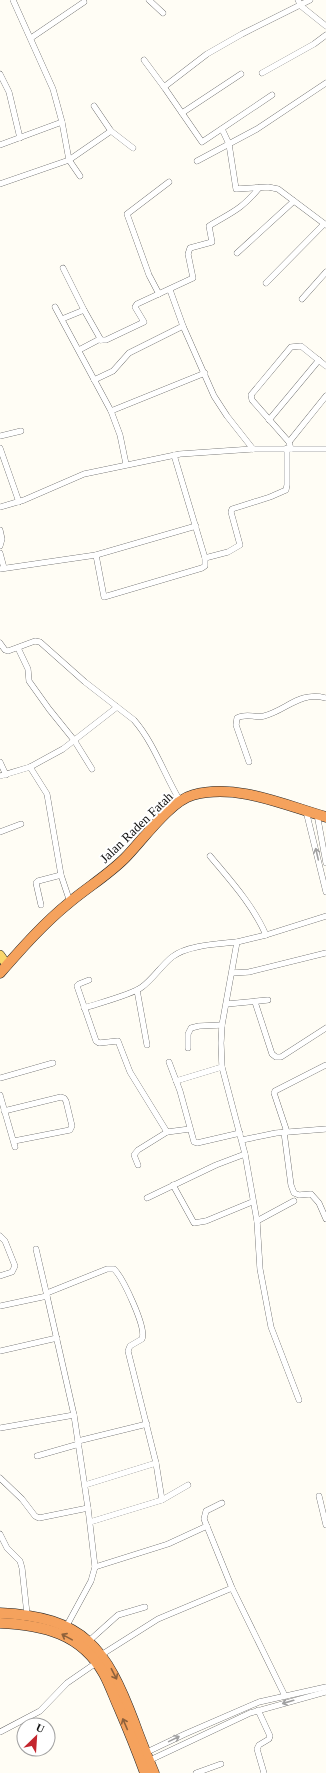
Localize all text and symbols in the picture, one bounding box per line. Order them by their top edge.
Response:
street label: Jalan Raden Fatah [97,789,176,866]
one-way arrow [312,848,320,861]
one-way arrow [61,1633,73,1641]
one-way arrow [110,1668,118,1680]
one-way arrow [282,1699,295,1707]
north arrow [16,1717,56,1757]
one-way arrow [121,1718,129,1730]
text: U [34,1721,46,1735]
one-way arrow [168,1735,180,1742]

